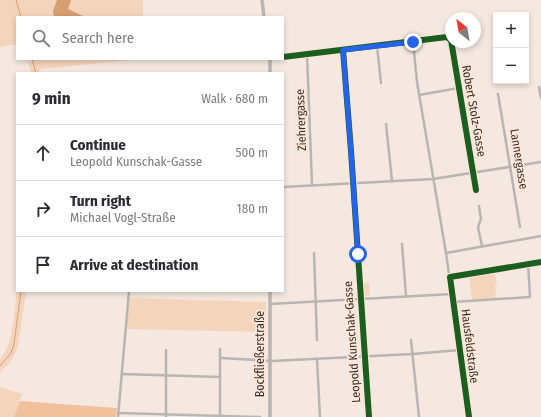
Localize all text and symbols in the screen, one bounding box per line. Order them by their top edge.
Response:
north arrow [445,12,481,48]
map controls [493,12,529,84]
button: + [493,12,529,48]
search box [16,16,284,60]
icon: search [30,27,52,49]
text: Search here [62,29,134,47]
route end [404,33,422,51]
button: − [493,48,529,84]
street label: Robert Stolz-Gasse [459,64,489,158]
text: 9 min [32,88,71,109]
street label: Ziehrergasse [293,89,309,151]
text: Walk · 680 m [201,91,268,106]
street label: Lannergasse [507,128,531,190]
text: Continue [70,136,126,154]
icon: ahead [32,142,54,164]
text: 500 m [235,145,268,160]
text: Leopold Kunschak-Gasse [70,154,202,169]
text: Turn right [70,192,131,210]
icon: right [32,198,54,220]
text: 180 m [237,201,268,216]
text: Michael Vogl-Straße [70,210,176,225]
route start [349,245,367,263]
icon: arrive [32,254,54,276]
text: Arrive at destination [70,256,198,274]
street label: Leopold Kunschak-Gasse [341,281,363,403]
street label: Hausfeldstraße [459,308,482,384]
street label: Bockfließerstraße [253,311,267,397]

